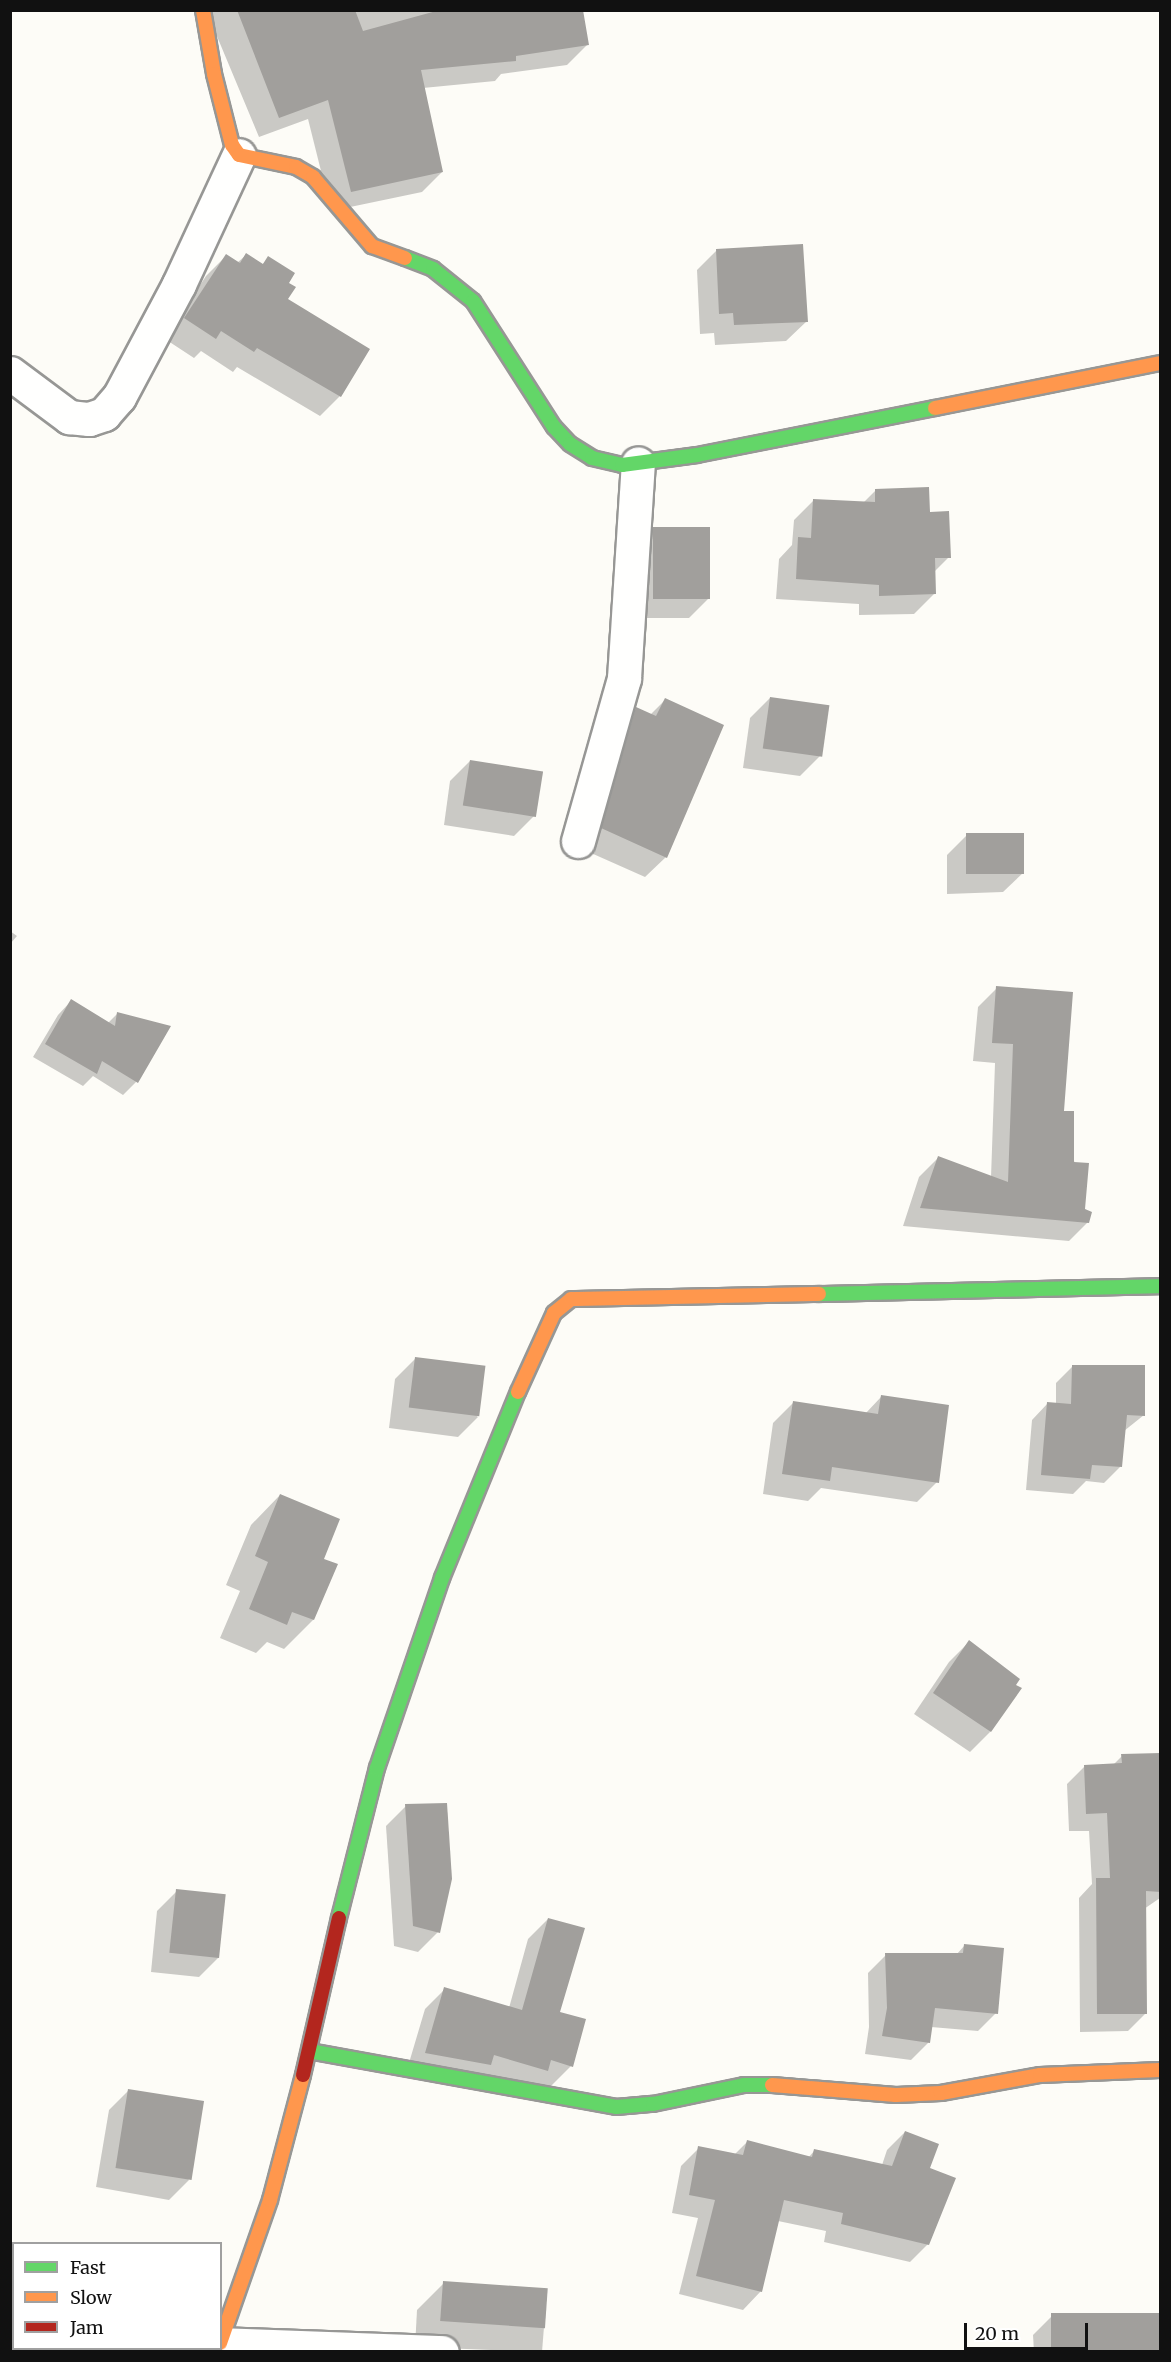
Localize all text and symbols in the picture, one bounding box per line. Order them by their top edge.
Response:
legend [12,2242,222,2350]
text: Fast [70,2256,106,2279]
text: Slow [70,2286,112,2309]
scale bar [967,2311,1092,2349]
text: Jam [70,2316,104,2339]
text: 20 m [975,2322,1019,2345]

